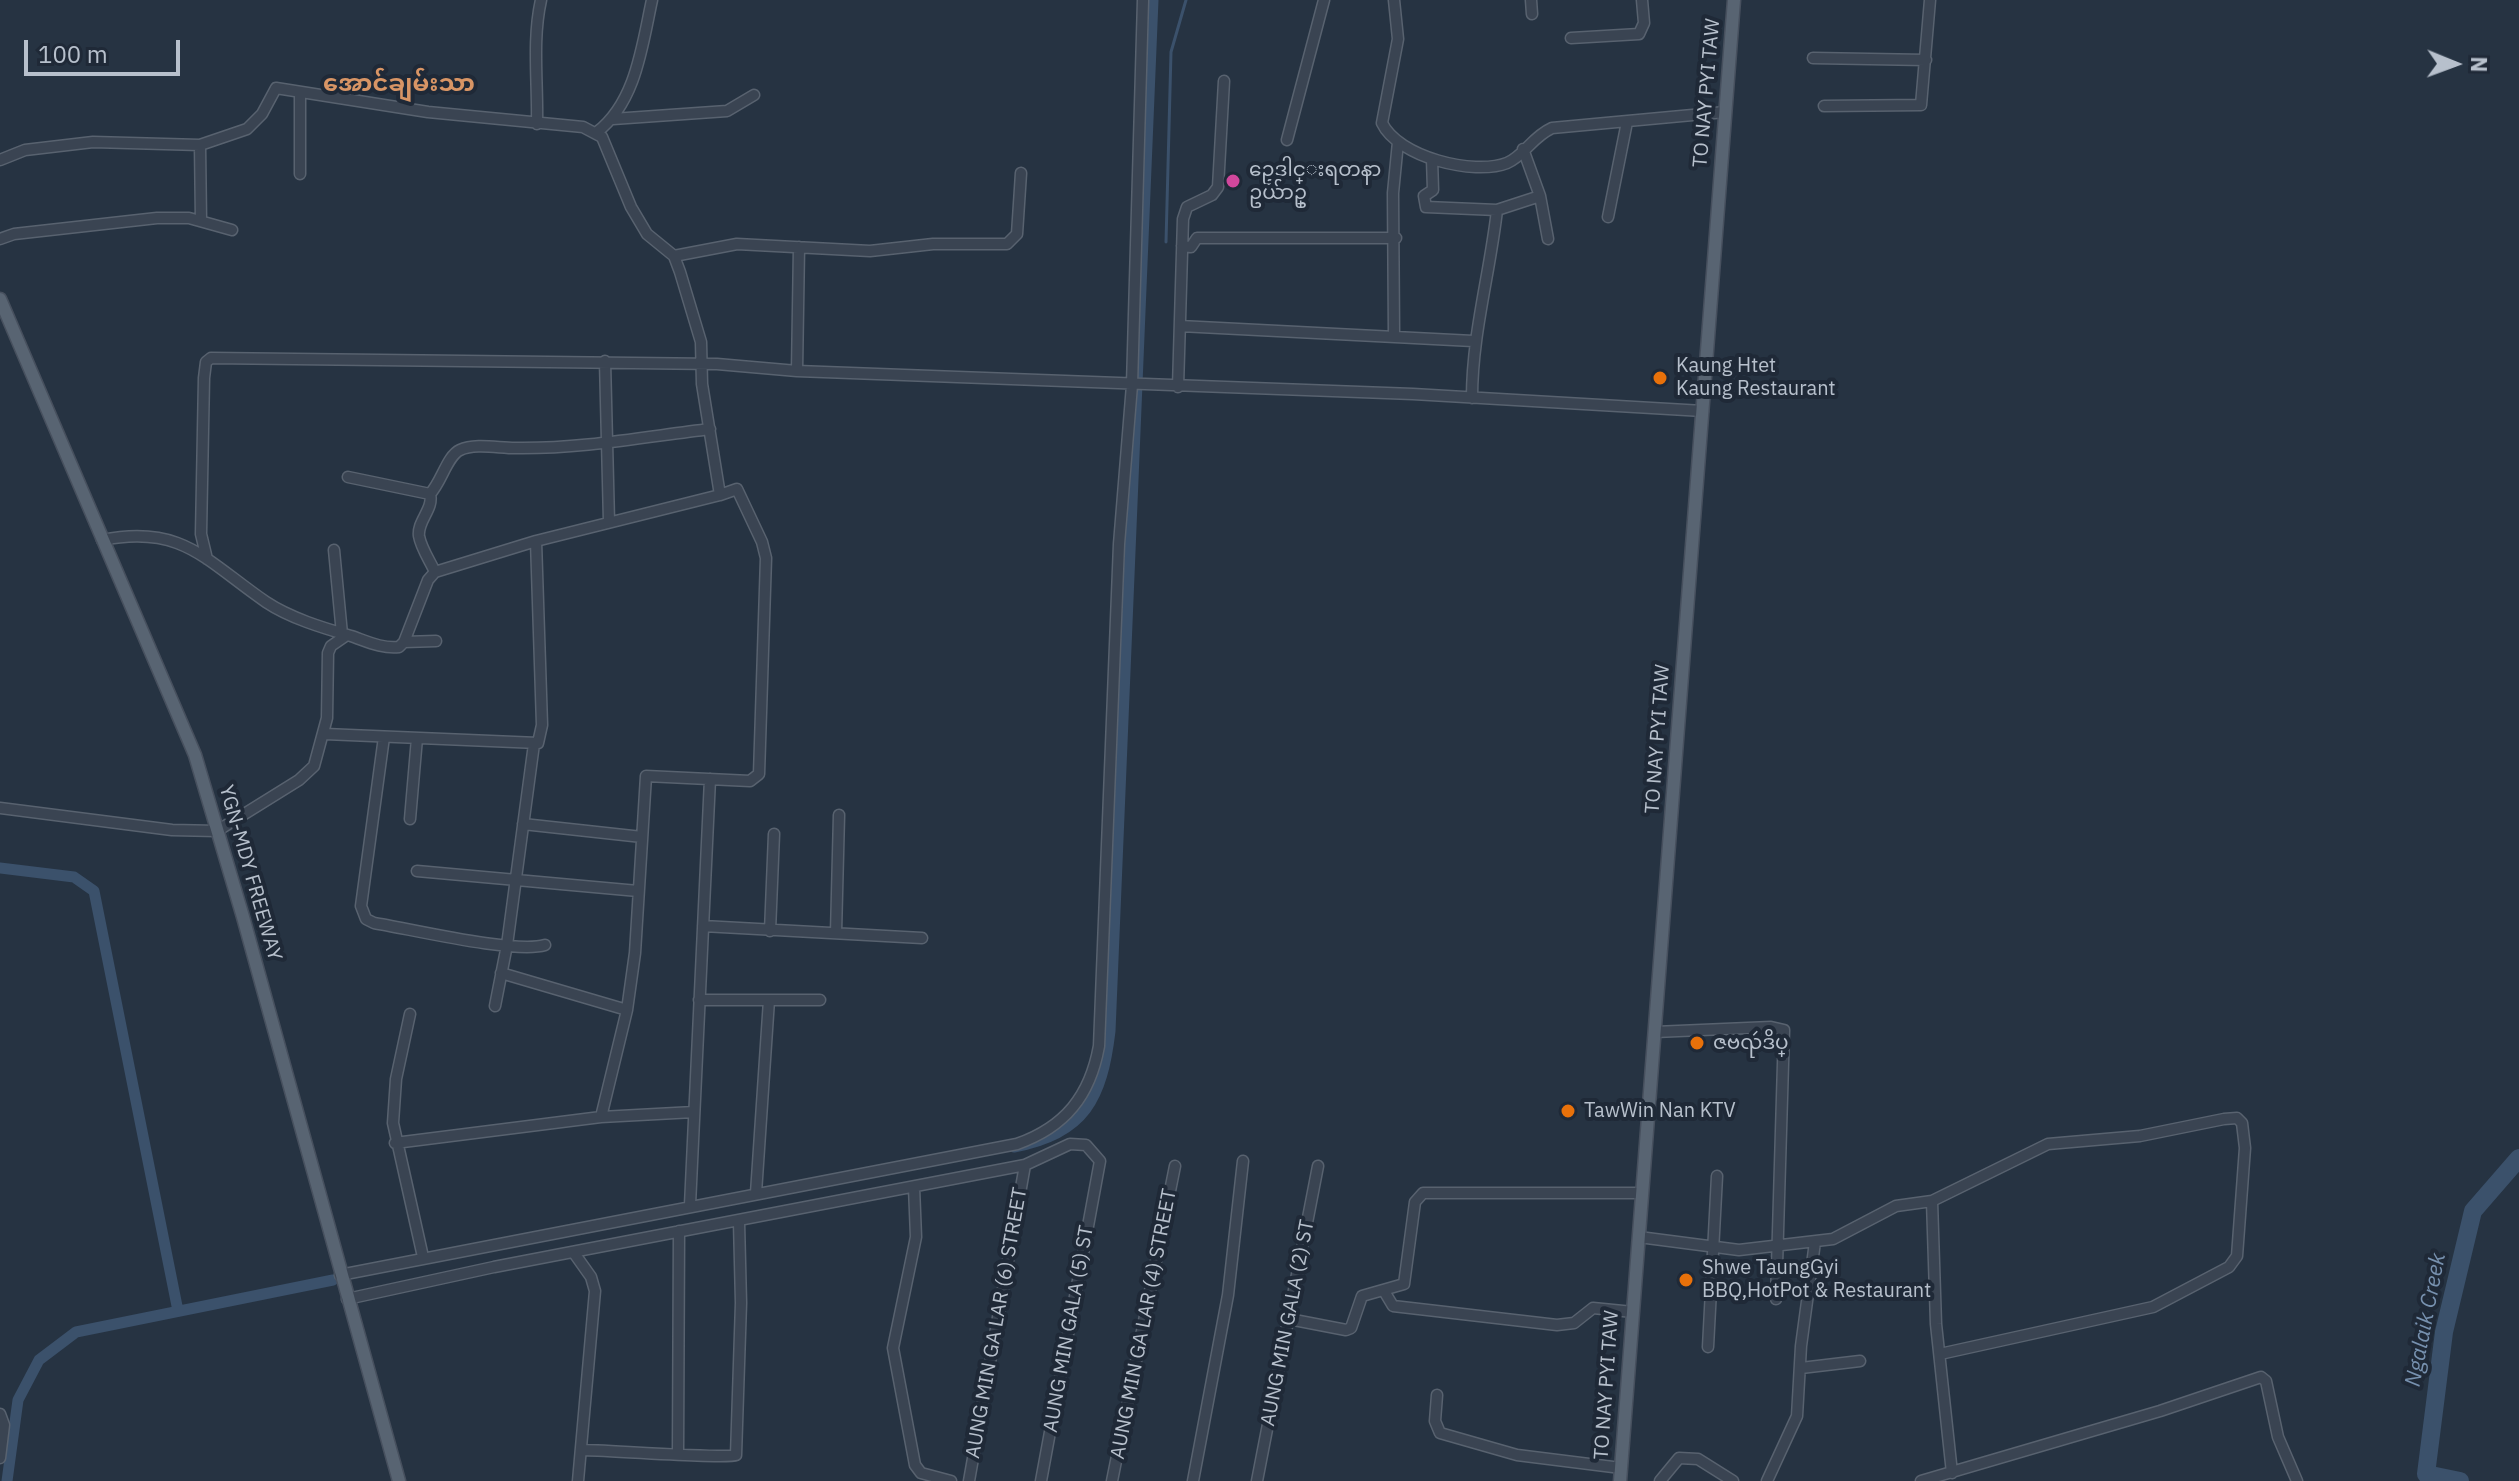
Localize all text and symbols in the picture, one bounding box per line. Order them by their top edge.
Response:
street label: TO NAY PYI TAW [1689,17,1725,169]
scale bar [28,24,184,74]
north arrow [2415,24,2495,104]
text: 100 m [38,38,108,70]
text: N [2465,56,2494,73]
district label: အောင်ချမ်းသာ [323,70,475,98]
place label: ဥေဒါင္းရတနာ ဥယ်ာဥ္ [1249,158,1381,205]
marker: ဥေဒါင္းရတနာ ဥယ်ာဥ္ [1224,172,1242,190]
place label: Kaung Htet Kaung Restaurant [1676,354,1836,401]
marker: Kaung Htet Kaung Restaurant [1651,369,1669,387]
street label: TO NAY PYI TAW [1641,663,1675,815]
street label: YGN-MDY FREEWAY [213,782,287,964]
place label: ဇဗၺဴဒိပ္ [1713,1031,1789,1055]
marker: ဇဗၺဴဒိပ္ [1688,1034,1706,1052]
place label: TawWin Nan KTV [1584,1099,1736,1123]
marker: TawWin Nan KTV [1559,1102,1577,1120]
street label: AUNG MIN GA LAR (6) STREET [961,1186,1033,1460]
street label: AUNG MIN GA LAR (4) STREET [1106,1187,1182,1461]
street label: AUNG MIN GALA (2) ST [1256,1218,1320,1428]
street label: AUNG MIN GALA (5) ST [1039,1224,1099,1434]
water label: Ngalaik Creek [2400,1251,2452,1389]
place label: Shwe TaungGyi BBQ,HotPot & Restaurant [1702,1256,1931,1303]
marker: Shwe TaungGyi BBQ,HotPot & Restaurant [1677,1271,1695,1289]
street label: TO NAY PYI TAW [1590,1309,1624,1461]

